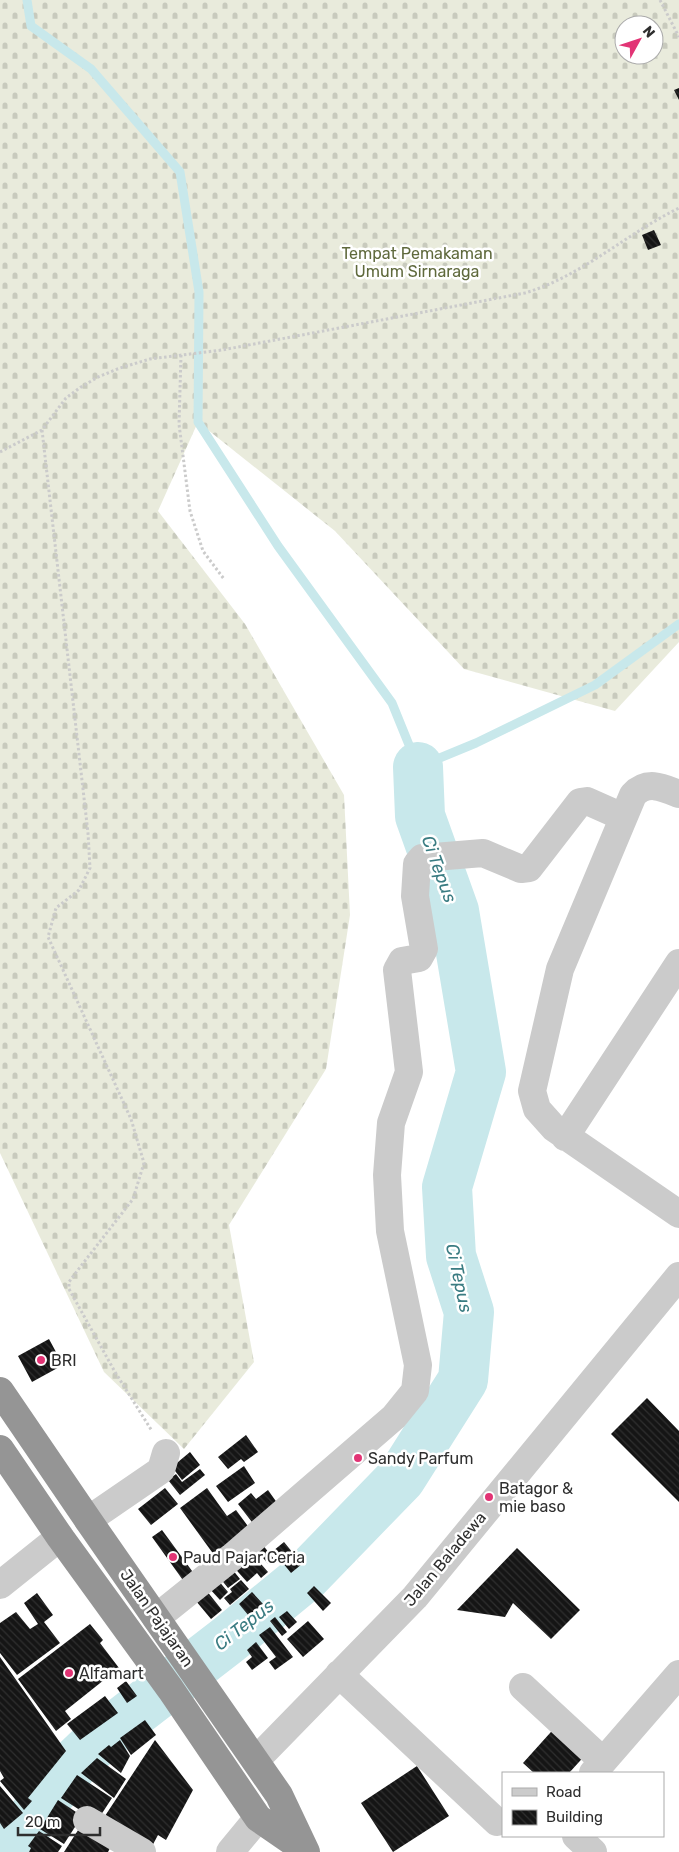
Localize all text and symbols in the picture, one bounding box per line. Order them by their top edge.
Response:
north arrow [614,15,664,65]
text: N [639,23,658,41]
park label: Tempat Pemakaman Umum Sirnaraga [341,244,493,281]
water label: Ci Tepus [417,832,461,906]
water label: Ci Tepus [441,1242,477,1314]
place label: BRI [51,1351,77,1370]
marker: BRI [35,1354,47,1366]
place label: Sandy Parfum [368,1449,473,1468]
marker: Sandy Parfum [352,1452,364,1464]
place label: Batagor & mie baso [499,1479,573,1516]
marker: Batagor & mie baso [483,1491,495,1503]
street label: Jalan Baladewa [400,1508,490,1610]
place label: Paud Pajar Ceria [183,1548,305,1567]
marker: Paud Pajar Ceria [167,1551,179,1563]
street label: Jalan Pajajaran [116,1566,198,1670]
water label: Ci Tepus [210,1595,278,1655]
place label: Alfamart [79,1664,144,1683]
marker: Alfamart [63,1667,75,1679]
legend [502,1772,664,1837]
text: Road [546,1783,582,1801]
scale bar [18,1804,100,1836]
text: Building [546,1808,603,1826]
text: 20 m [25,1813,60,1831]

